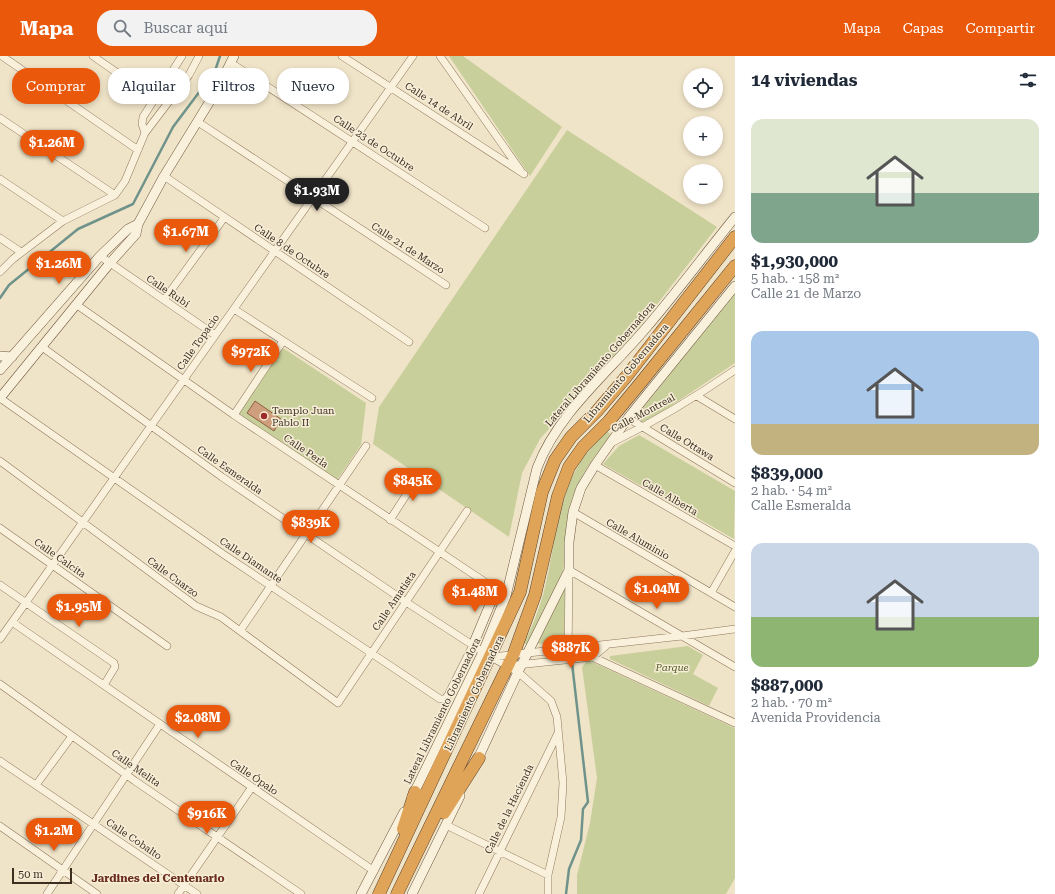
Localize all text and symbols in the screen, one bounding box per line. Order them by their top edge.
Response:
search box [97,10,377,46]
text: Mapa [20,17,73,40]
icon: search [111,17,133,39]
text: Buscar aquí [143,19,228,37]
text: Mapa [843,20,881,36]
text: Capas [903,20,944,36]
text: Compartir [966,20,1035,36]
chip: Comprar [12,68,100,104]
chip: Alquilar [108,68,190,104]
chip: Filtros [198,68,269,104]
chip: Nuevo [277,68,349,104]
map controls [683,68,723,204]
button: locate [683,68,723,108]
icon: filters [1017,69,1039,91]
text: 14 viviendas [751,70,857,90]
street label: Calle 14 de Abril [403,80,475,132]
street label: Calle 23 de Octubre [331,113,417,174]
button: + [683,116,723,156]
pin: $1.26M [19,130,85,164]
text: $1.26M [29,135,75,150]
icon: home [859,145,931,217]
button: − [683,164,723,204]
pin: $1.93M [284,178,350,212]
text: $1.93M [294,183,340,198]
pin: $1.67M [153,219,219,253]
street label: Calle 21 de Marzo [369,220,447,276]
street label: Calle 8 de Octubre [252,222,332,281]
text: $1.67M [163,224,209,239]
pin: $1.26M [26,251,92,285]
text: $1,930,000 [751,251,838,271]
text: $1.26M [36,256,82,271]
text: 5 hab. · 158 m² [751,271,839,286]
street label: Calle Rubí [144,273,192,309]
text: Calle 21 de Marzo [751,286,861,301]
street label: Lateral Libramiento Gobernadora [542,299,658,429]
street label: Calle Topacio [175,312,221,372]
street label: Libramiento Gobernadora [581,321,671,425]
pin: $972K [223,339,279,373]
text: $972K [231,344,271,359]
icon: home [859,357,931,429]
street label: Calle Montreal [609,392,677,434]
place label: Templo Juan Pablo II [272,405,335,428]
marker: Templo Juan Pablo II [259,411,269,421]
street label: Calle Ottawa [658,422,716,463]
street label: Calle Perla [282,432,331,470]
street label: Calle Esmeralda [195,443,265,497]
text: $839,000 [751,463,823,483]
pin: $845K [385,468,441,502]
text: $845K [393,473,433,488]
street label: Calle Alberta [640,477,700,518]
text: 2 hab. · 54 m² [751,483,832,498]
text: Calle Esmeralda [751,498,851,513]
pin: $839K [283,510,339,544]
text: $839K [291,515,331,530]
street label: Calle Aluminio [604,516,672,562]
street label: Calle Diamante [218,535,285,585]
street label: Calle Calcita [32,536,88,580]
street label: Calle Cuarzo [145,555,201,599]
street label: Calle Amatista [370,569,418,633]
icon: home [859,569,931,641]
pin: $1.04M [624,576,690,610]
pin: $1.48M [442,579,508,613]
text: $1.04M [634,581,680,596]
text: $1.48M [452,584,498,599]
pin: $1.95M [46,594,112,628]
text: $1.95M [56,599,102,614]
street label: Libramiento Gobernadora [442,633,506,752]
street label: Lateral Libramiento Gobernadora [402,635,483,786]
pin: $887K [543,635,599,669]
text: $887K [551,640,591,655]
park label: Parque [654,662,689,673]
text: $887,000 [751,675,823,695]
text: 2 hab. · 70 m² [751,695,832,710]
pin: $2.08M [165,705,231,739]
text: $2.08M [175,710,221,725]
text: Avenida Providencia [751,710,881,725]
street label: Calle Melita [109,747,163,789]
street label: Calle Ópalo [228,757,280,797]
street label: Calle de la Hacienda [482,762,536,856]
pin: $916K [179,801,235,835]
text: $916K [187,806,227,821]
street label: Calle Cobalto [104,816,164,862]
pin: $1.2M [26,818,82,852]
text: $1.2M [35,823,73,838]
scale bar [12,866,72,885]
text: 50 m [18,868,43,881]
district label: Jardines del Centenario [91,872,225,885]

